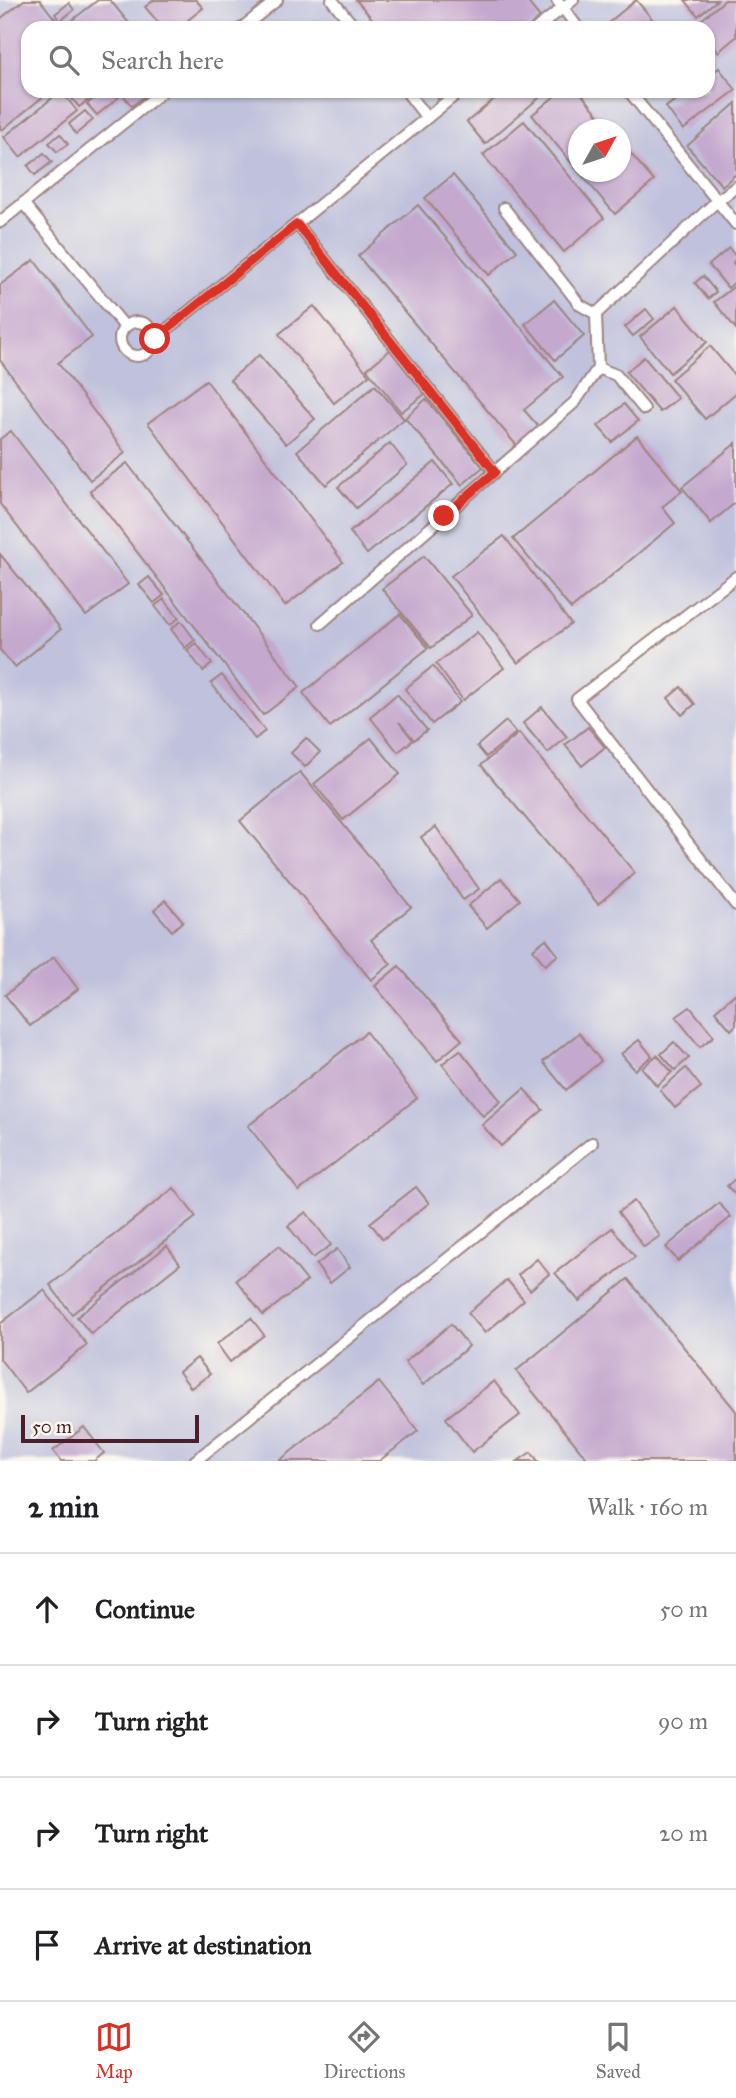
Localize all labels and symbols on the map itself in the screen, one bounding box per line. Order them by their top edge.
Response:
north arrow [568,119,631,182]
route start [139,323,170,354]
route end [428,500,459,531]
scale bar [21,1412,200,1444]

